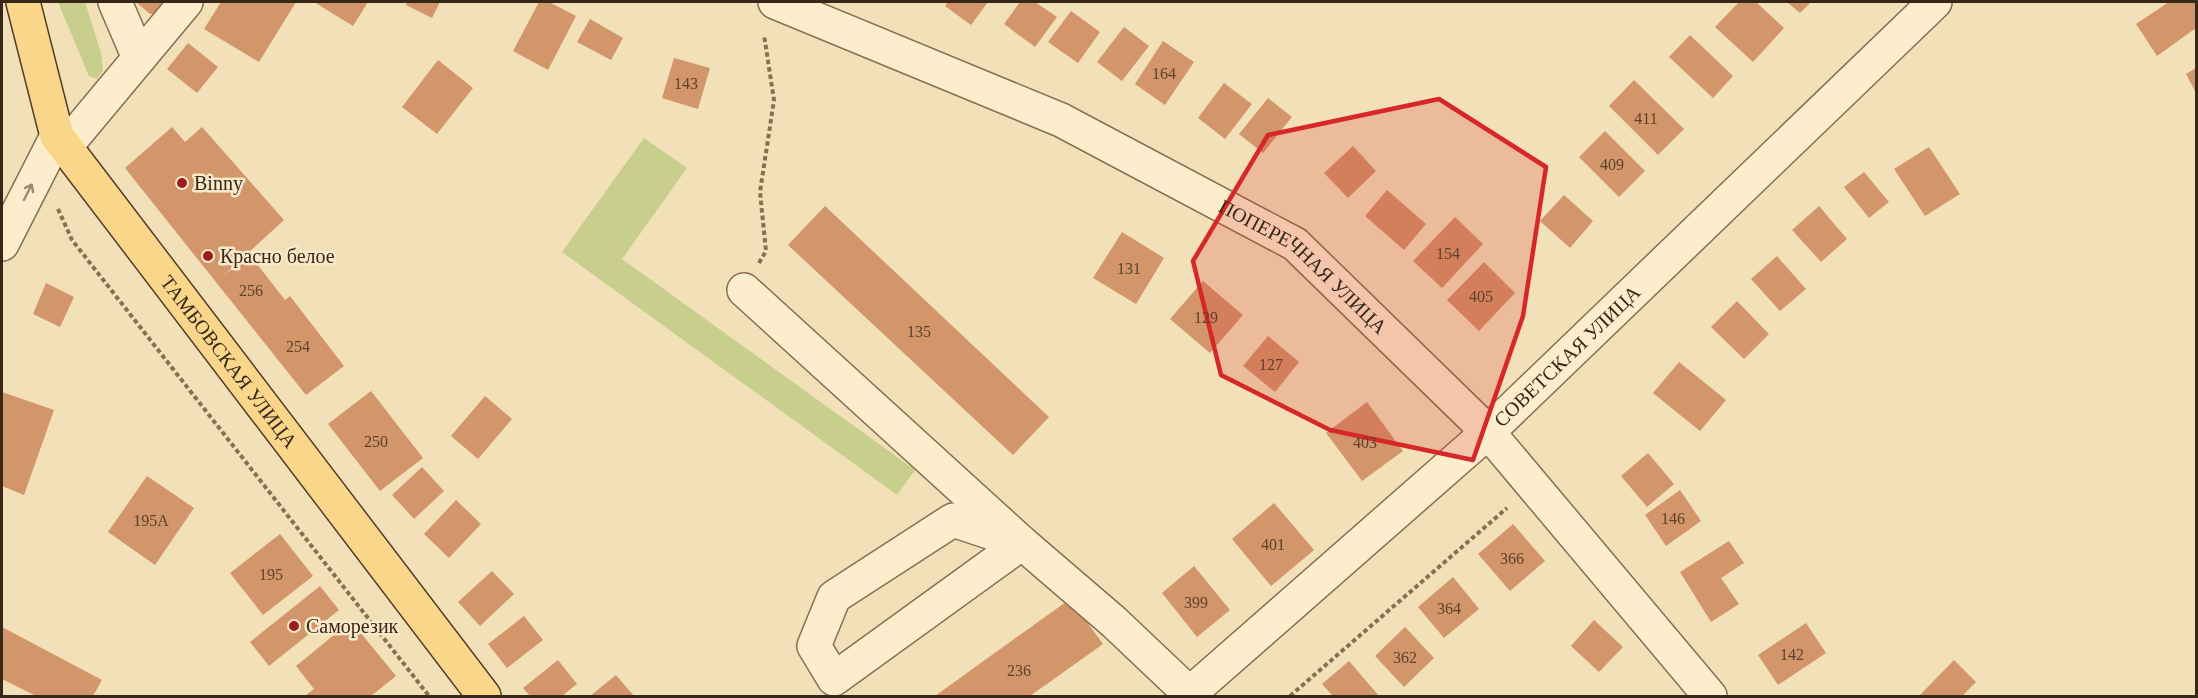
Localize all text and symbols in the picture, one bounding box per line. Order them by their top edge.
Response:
house number: 164 [1152,65,1176,82]
house number: 143 [674,75,698,92]
house number: 411 [1634,110,1658,127]
house number: 409 [1600,156,1624,173]
place label: Binny [194,172,243,195]
marker: Binny [175,176,189,190]
one-way arrow [23,183,35,201]
street label: ПОПЕРЕЧНАЯ УЛИЦА [1215,195,1392,339]
place label: Красно белое [220,245,335,268]
house number: 154 [1436,245,1460,262]
marker: Красно белое [201,249,215,263]
house number: 131 [1117,260,1141,277]
street label: ТАМБОВСКАЯ УЛИЦА [156,271,302,453]
street label: СОВЕТСКАЯ УЛИЦА [1490,280,1645,431]
house number: 256 [239,282,263,299]
house number: 405 [1469,288,1493,305]
house number: 129 [1194,309,1218,326]
house number: 135 [907,323,931,340]
house number: 254 [286,338,310,355]
house number: 127 [1259,356,1283,373]
house number: 250 [364,433,388,450]
house number: 403 [1353,434,1377,451]
house number: 146 [1661,510,1685,527]
house number: 195А [133,512,169,529]
house number: 401 [1261,536,1285,553]
house number: 366 [1500,550,1524,567]
house number: 195 [259,566,283,583]
house number: 399 [1184,594,1208,611]
house number: 364 [1437,600,1461,617]
place label: Саморезик [306,615,399,638]
marker: Саморезик [287,619,301,633]
house number: 142 [1780,646,1804,663]
house number: 362 [1393,649,1417,666]
house number: 236 [1007,662,1031,679]

